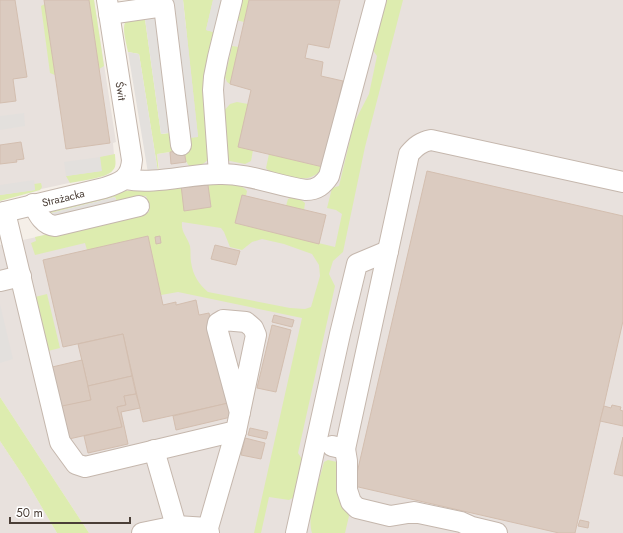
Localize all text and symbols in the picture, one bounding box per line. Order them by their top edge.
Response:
street label: Świt [112,80,130,102]
street label: Strażacka [40,185,86,211]
scale bar [10,499,130,525]
text: 50 m [16,504,43,522]

